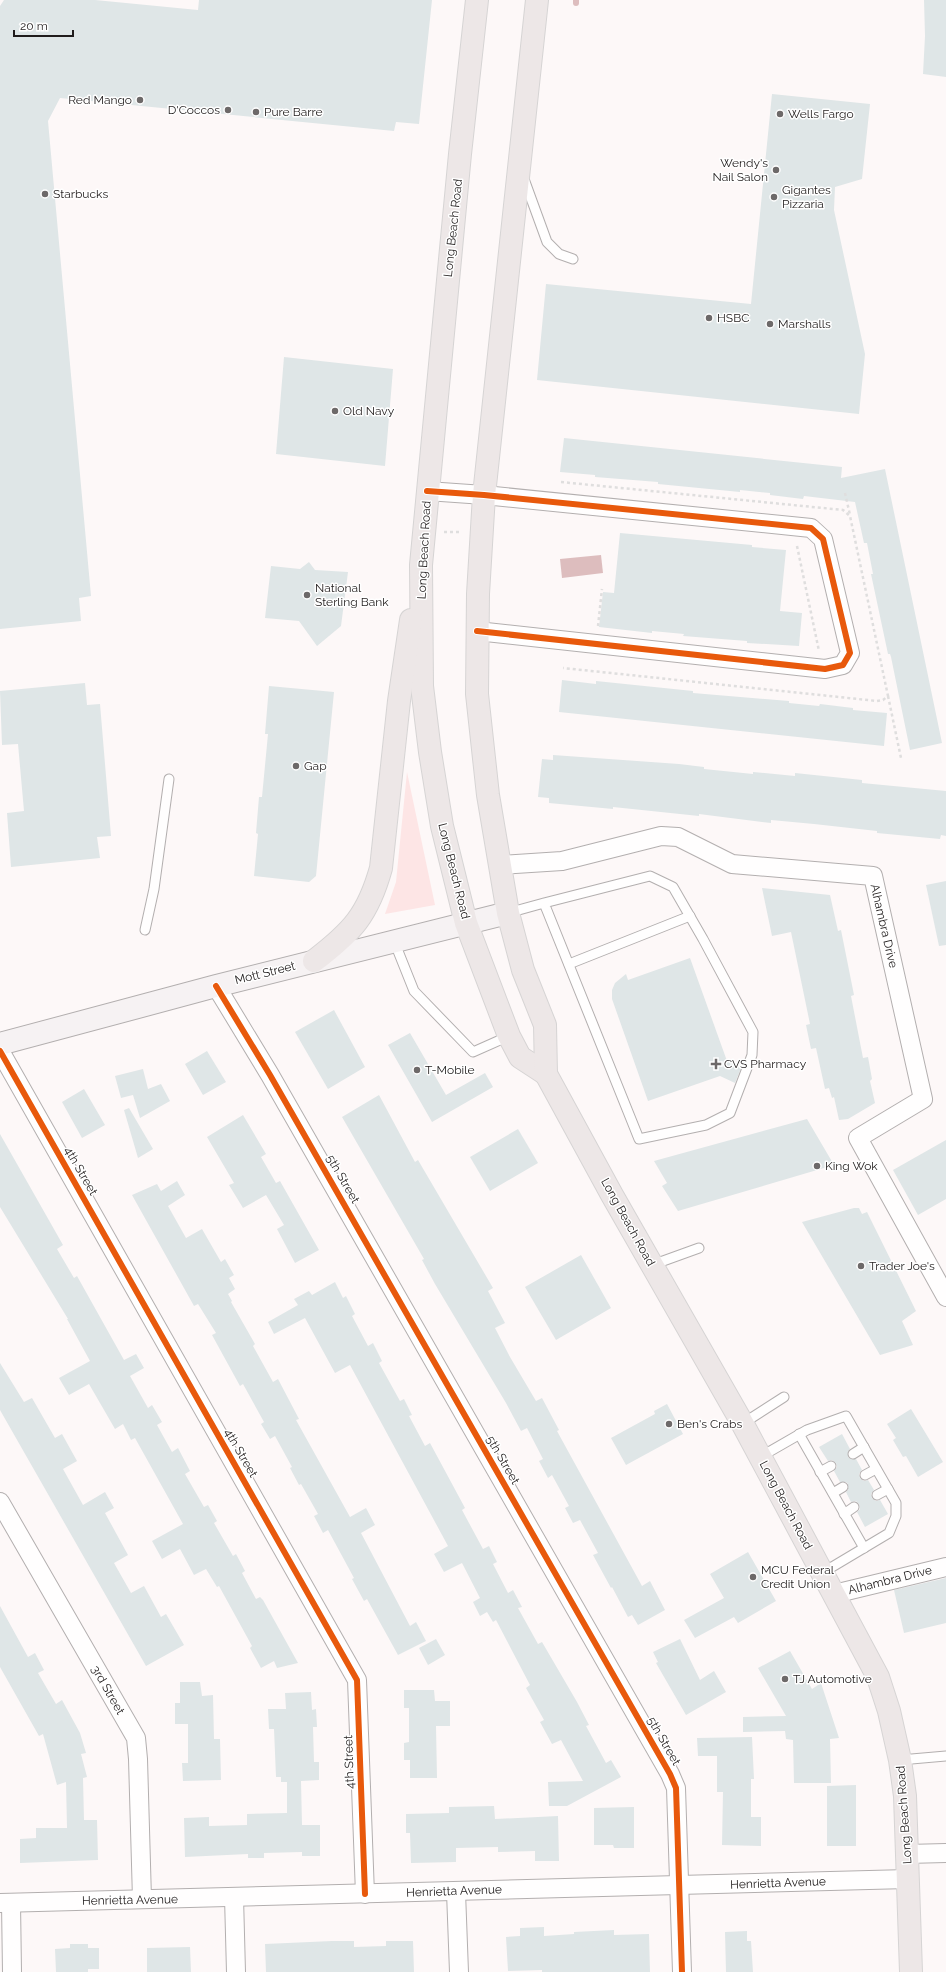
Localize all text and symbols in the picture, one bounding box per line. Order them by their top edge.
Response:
scale bar [14,12,73,38]
text: 20 m [20,19,48,33]
place label: Red Mango [68,93,132,107]
marker: Red Mango [135,95,145,105]
place label: D'Coccos [168,103,220,117]
marker: D'Coccos [223,105,233,115]
place label: Pure Barre [264,105,323,119]
marker: Pure Barre [251,107,261,117]
place label: Wells Fargo [788,107,854,121]
marker: Wells Fargo [775,109,785,119]
place label: Wendy's Nail Salon [712,156,768,184]
marker: Wendy's Nail Salon [771,165,781,175]
street label: Long Beach Road [441,178,465,278]
place label: Gigantes Pizzaria [782,183,831,211]
place label: Starbucks [53,187,108,201]
marker: Starbucks [40,189,50,199]
marker: Gigantes Pizzaria [769,192,779,202]
place label: HSBC [717,311,749,325]
marker: HSBC [704,313,714,323]
place label: Marshalls [778,317,831,331]
marker: Marshalls [765,319,775,329]
place label: Old Navy [343,404,395,418]
marker: Old Navy [330,406,340,416]
street label: Long Beach Road [414,500,434,600]
place label: National Sterling Bank [315,581,389,609]
marker: National Sterling Bank [302,590,312,600]
place label: Gap [304,759,327,773]
marker: Gap [291,761,301,771]
street label: Long Beach Road [435,822,473,920]
street label: Alhambra Drive [868,883,900,969]
street label: Mott Street [233,959,297,987]
place label: CVS Pharmacy [724,1057,807,1071]
marker: CVS Pharmacy [711,1059,721,1069]
place label: T-Mobile [425,1063,475,1077]
marker: T-Mobile [412,1065,422,1075]
street label: 4th Street [61,1144,101,1198]
street label: 5th Street [323,1152,363,1206]
place label: King Wok [825,1159,878,1173]
marker: King Wok [812,1161,822,1171]
street label: Long Beach Road [598,1176,658,1268]
place label: Trader Joe's [869,1259,935,1273]
marker: Trader Joe's [856,1261,866,1271]
place label: Ben's Crabs [677,1417,742,1431]
marker: Ben's Crabs [664,1419,674,1429]
street label: 4th Street [221,1426,261,1480]
street label: 5th Street [483,1433,523,1487]
street label: Long Beach Road [757,1458,815,1552]
place label: MCU Federal Credit Union [761,1563,835,1591]
street label: Alhambra Drive [847,1563,933,1597]
marker: MCU Federal Credit Union [748,1572,758,1582]
street label: 3rd Street [88,1663,128,1717]
place label: TJ Automotive [793,1672,872,1686]
marker: TJ Automotive [780,1674,790,1684]
street label: 5th Street [644,1714,684,1768]
street label: 4th Street [341,1735,357,1789]
street label: Long Beach Road [894,1765,914,1865]
street label: Henrietta Avenue [730,1874,826,1892]
street label: Henrietta Avenue [406,1882,502,1900]
street label: Henrietta Avenue [82,1892,178,1908]

